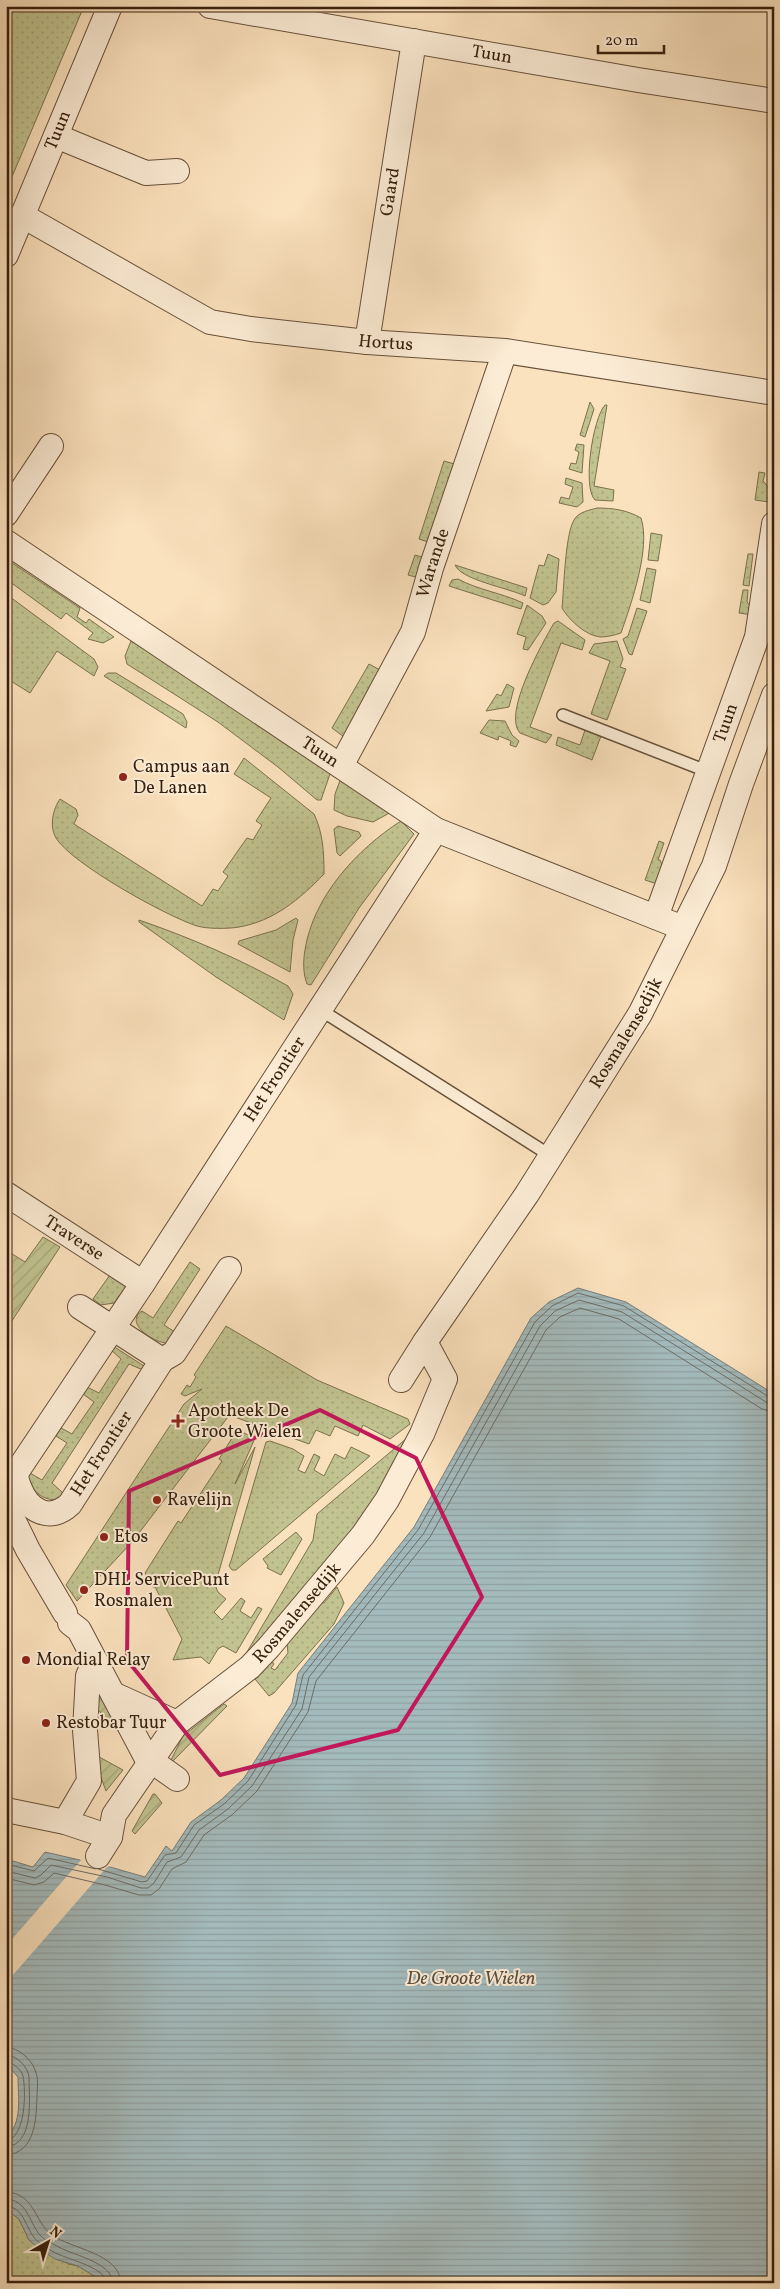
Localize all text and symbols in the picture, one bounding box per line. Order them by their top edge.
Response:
scale bar [598,22,664,54]
text: 20 m [605,31,638,52]
street label: Tuun [470,39,514,71]
street label: Tuun [39,107,78,154]
street label: Gaard [374,166,407,218]
street label: Hortus [357,329,414,357]
street label: Warande [411,525,456,601]
street label: Tuun [707,700,745,747]
street label: Tuun [296,731,344,774]
place label: Campus aan De Lanen [133,755,230,801]
marker: Campus aan De Lanen [117,771,129,783]
street label: Rosmalensedijk [584,973,669,1093]
street label: Het Frontier [238,1031,312,1127]
street label: Traverse [39,1209,109,1267]
place label: Apotheek De Groote Wielen [188,1399,302,1445]
street label: Het Frontier [65,1406,139,1502]
marker: Apotheek De Groote Wielen [172,1415,184,1427]
place label: Ravelijn [167,1488,232,1513]
marker: Ravelijn [151,1494,163,1506]
place label: Etos [114,1525,148,1550]
marker: Etos [98,1531,110,1543]
street label: Rosmalensedijk [247,1557,347,1669]
place label: DHL ServicePunt Rosmalen [94,1568,230,1614]
marker: DHL ServicePunt Rosmalen [78,1584,90,1596]
place label: Mondial Relay [36,1648,151,1673]
marker: Mondial Relay [20,1654,32,1666]
place label: Restobar Tuur [56,1711,167,1736]
marker: Restobar Tuur [40,1717,52,1729]
water label: De Groote Wielen [407,1966,536,1992]
north arrow [22,2216,72,2266]
text: N [45,2222,65,2244]

